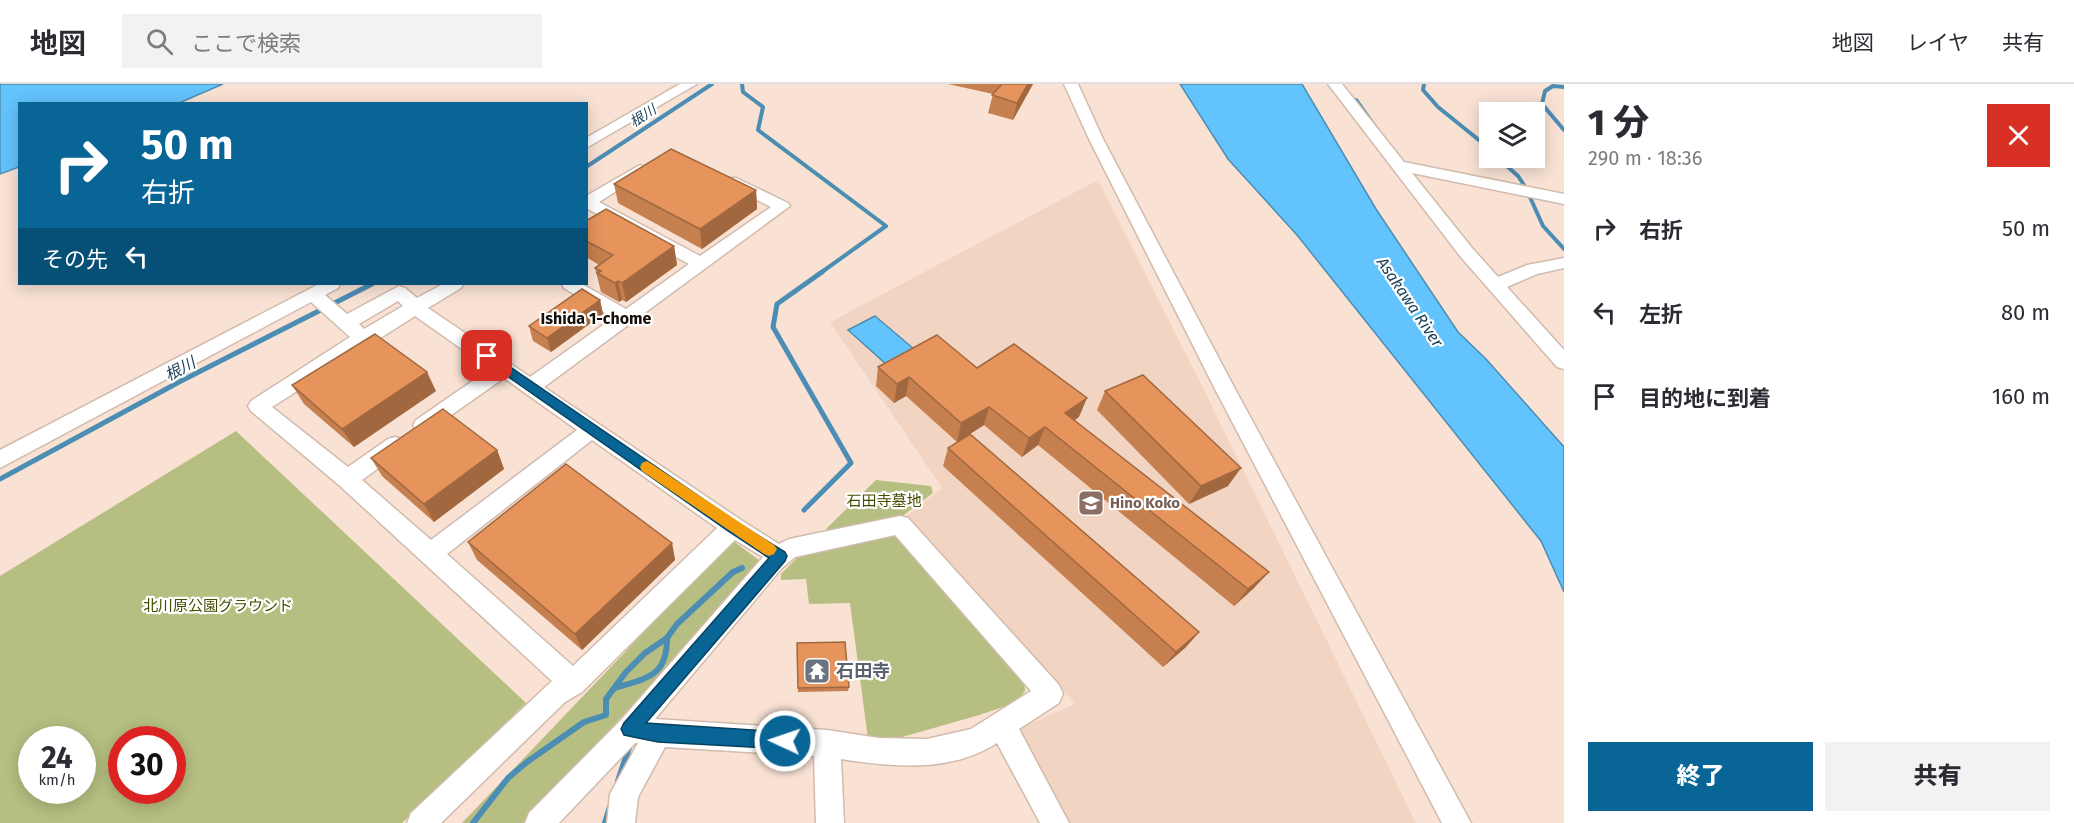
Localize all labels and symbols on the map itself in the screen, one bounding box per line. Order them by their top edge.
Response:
water label: 根川 [627,100,661,131]
water label: Asakawa River [1372,253,1447,351]
district label: Ishida 1-chome [541,309,652,328]
pin [461,330,512,381]
water label: 根川 [161,352,200,385]
school or university icon: Hino Koko [1076,488,1106,518]
park label: 石田寺墓地 [846,492,922,510]
place label: Hino Koko [1110,494,1180,512]
park label: 北川原公園グラウンド [143,597,293,615]
temple icon: 石田寺 [802,656,832,686]
place label: 石田寺 [836,660,890,682]
position arrow [753,709,817,773]
speed limit sign: 30 [108,726,186,804]

